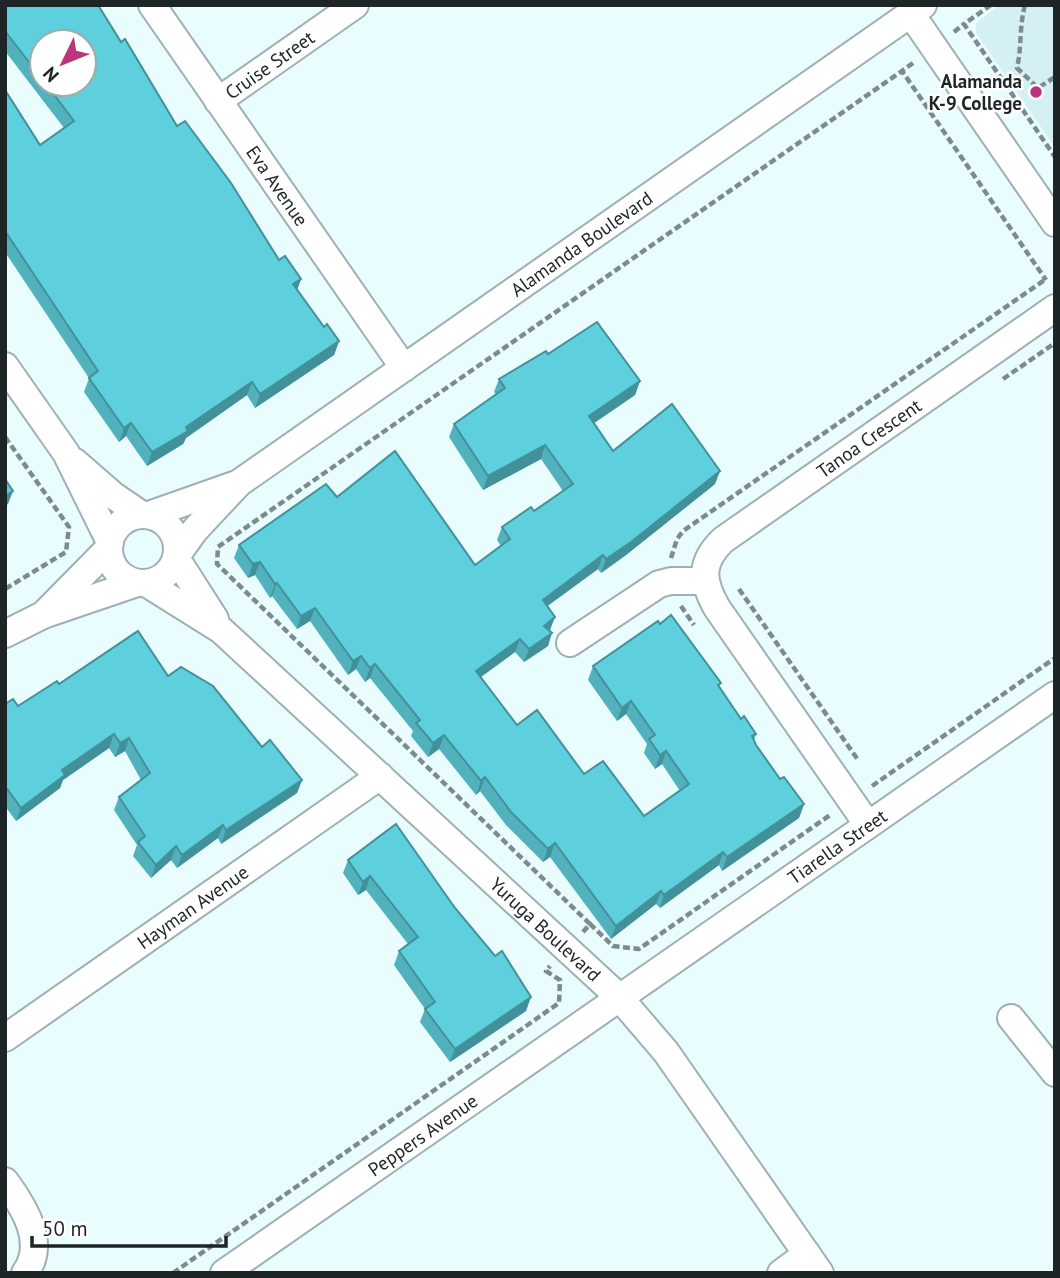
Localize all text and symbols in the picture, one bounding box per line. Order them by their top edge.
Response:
street label: Cruise Street [220,25,319,104]
north arrow [28,28,98,98]
text: N [38,62,64,87]
place label: Alamanda K-9 College [929,69,1022,115]
marker: Alamanda K-9 College [1028,84,1044,100]
street label: Eva Avenue [241,141,314,231]
street label: Alamanda Boulevard [506,186,657,302]
street label: Tanoa Crescent [812,393,926,483]
street label: Tiarella Street [783,803,892,889]
street label: Hayman Avenue [132,860,253,954]
street label: Yuruga Boulevard [485,872,606,986]
street label: Peppers Avenue [363,1088,482,1181]
scale bar [32,1204,226,1248]
text: 50 m [42,1215,88,1242]

